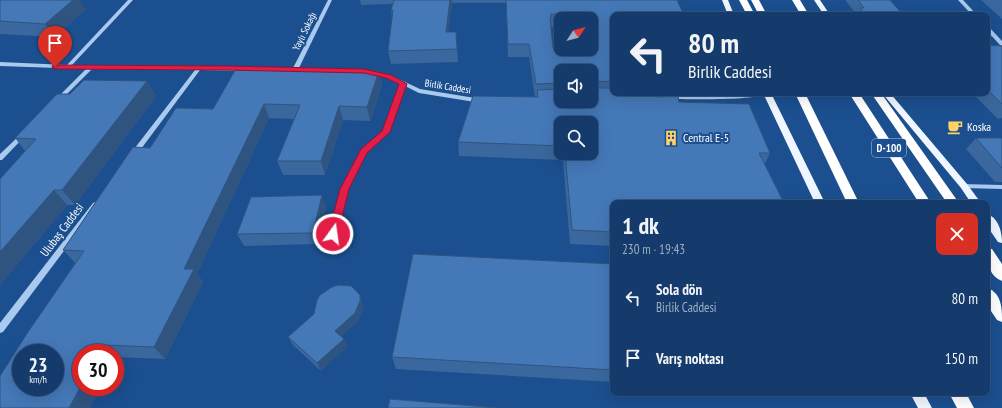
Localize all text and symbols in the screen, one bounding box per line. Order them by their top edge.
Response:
street label: Yaylı Sokağı [290,10,319,53]
north arrow [554,12,598,56]
map controls [554,12,598,160]
text: 80 m [688,24,739,61]
pin [38,26,72,67]
icon: left [622,28,674,80]
icon: arrive [44,32,66,54]
text: Birlik Caddesi [688,60,772,83]
button: sound [554,64,598,108]
street label: Birlik Caddesi [424,76,472,97]
button: search [554,116,598,160]
cafe icon: Koska [946,118,964,136]
place label: Koska [967,119,991,134]
building icon: Central E-5 [662,129,680,147]
place label: Central E-5 [683,130,729,145]
road number: D-100 [872,139,906,157]
street label: Ulubaş Caddesi [37,200,87,259]
text: 1 dk [622,210,659,241]
position arrow [312,213,354,255]
button: close [936,213,978,255]
text: 230 m · 19:43 [622,241,685,258]
text: Sola dön [656,280,702,299]
icon: left [622,287,644,309]
text: 80 m [952,289,978,308]
text: Birlik Caddesi [656,299,717,316]
speed limit sign: 30 [72,344,124,396]
icon: arrive [622,347,644,369]
text: Varış noktası [656,349,724,368]
text: 150 m [945,349,978,368]
text: 23 [28,352,48,378]
text: km/h [29,373,47,386]

